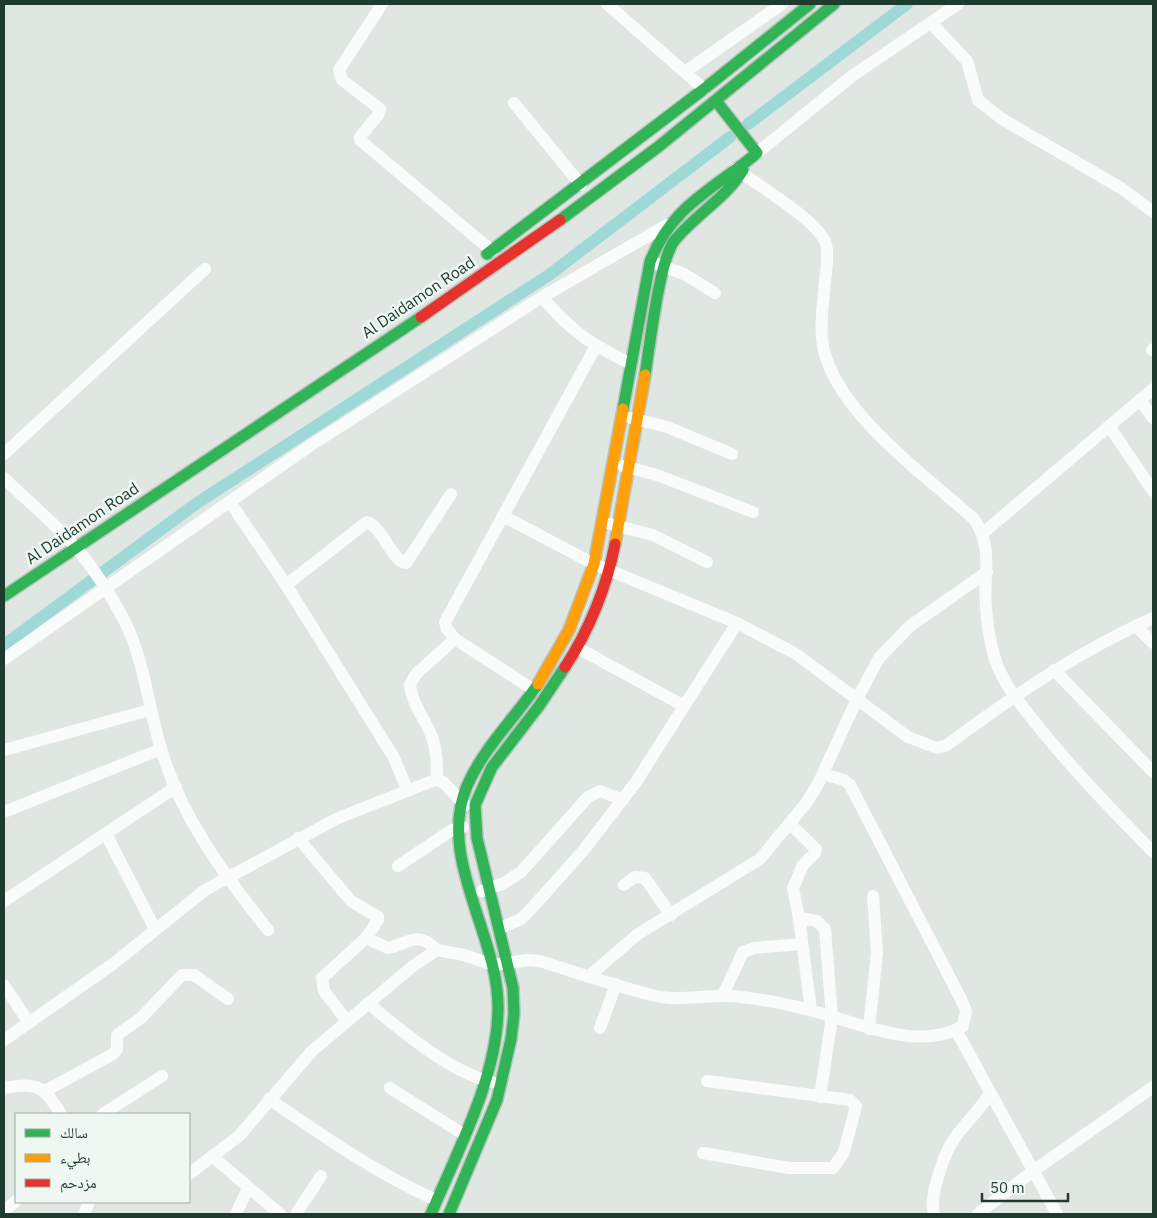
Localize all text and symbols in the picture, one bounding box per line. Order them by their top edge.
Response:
street label: Al Daidamon Road [358,252,478,342]
street label: Al Daidamon Road [22,478,142,568]
legend [15,1113,190,1203]
text: سالك [60,1123,88,1142]
text: بطيء [60,1148,90,1170]
scale bar [982,1170,1068,1202]
text: مزدحم [60,1173,97,1193]
text: 50 m [990,1178,1025,1197]

